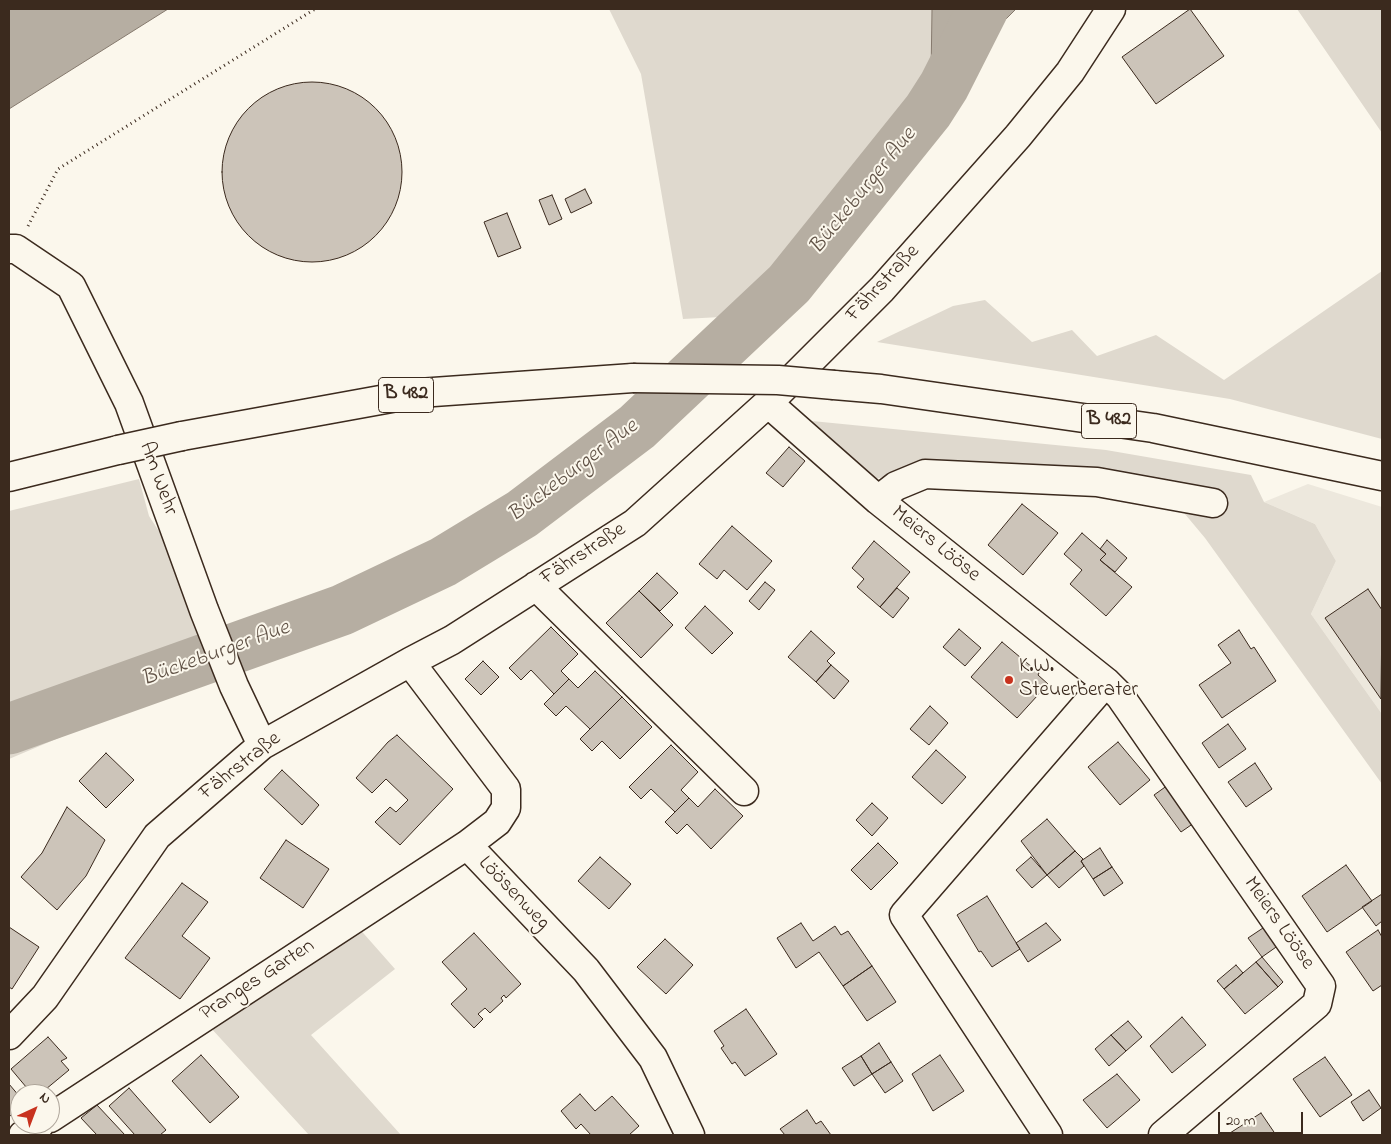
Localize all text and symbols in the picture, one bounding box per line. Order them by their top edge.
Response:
water label: Bückeburger Aue [805,123,923,261]
street label: Fährstraße [842,240,926,328]
road number: B 482 [378,378,434,412]
road number: B 482 [1082,404,1136,438]
water label: Bückeburger Aue [504,415,644,529]
street label: Am Wehr [132,439,182,519]
street label: Meiers Lööse [885,501,985,589]
street label: Fährstraße [537,518,631,592]
water label: Bückeburger Aue [138,616,294,694]
place label: K.W. Steuerberater [1019,655,1138,705]
marker: K.W. Steuerberater [1003,674,1015,686]
street label: Fährstraße [195,727,287,807]
street label: Löösenweg [472,852,554,936]
street label: Meiers Lööse [1237,873,1319,975]
street label: Pranges Garten [196,935,320,1027]
north arrow [10,1084,60,1134]
text: N [34,1087,56,1109]
scale bar [1221,1102,1306,1134]
text: 20 m [1226,1110,1255,1132]

